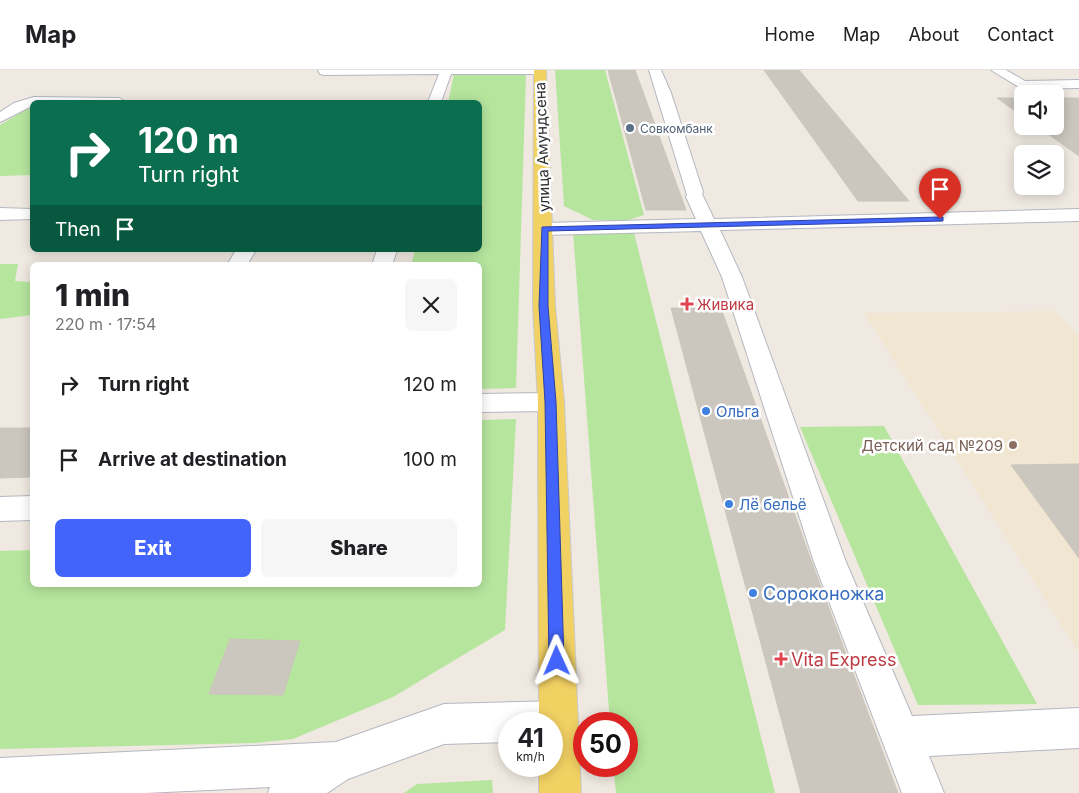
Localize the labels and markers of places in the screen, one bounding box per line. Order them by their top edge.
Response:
place label: Совкомбанк [640,121,713,136]
marker: Совкомбанк [624,122,636,134]
pin [919,168,961,219]
place label: Живика [697,295,754,314]
marker: Живика [681,298,693,310]
place label: Ольга [716,402,759,421]
marker: Ольга [700,405,712,417]
place label: Детский сад №209 [861,436,1003,455]
marker: Детский сад №209 [1007,439,1019,451]
place label: Лё бельё [739,495,807,514]
marker: Лё бельё [723,498,735,510]
place label: Сороконожка [763,583,884,604]
marker: Сороконожка [747,587,759,599]
place label: Vita Express [791,649,897,670]
marker: Vita Express [775,653,787,665]

